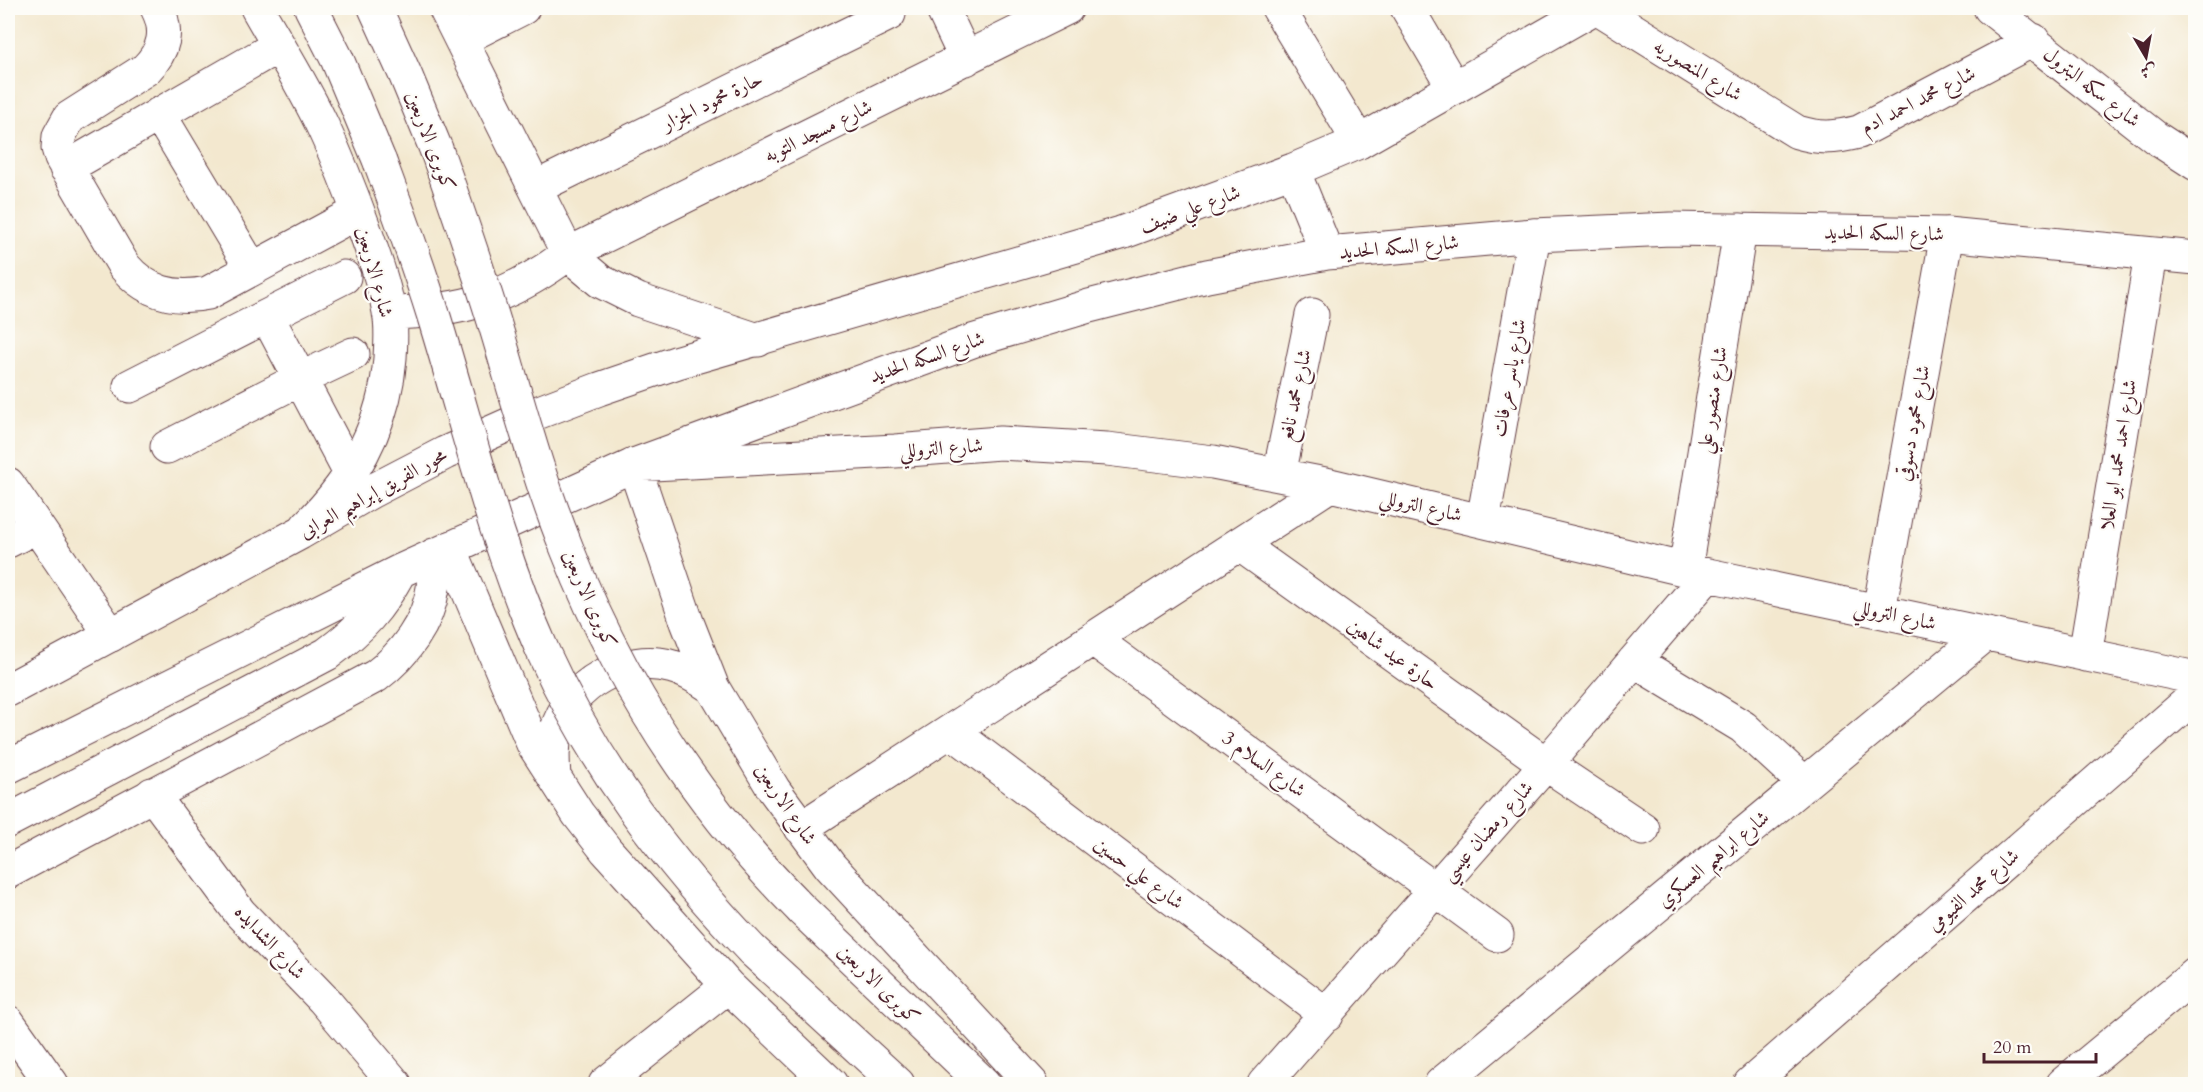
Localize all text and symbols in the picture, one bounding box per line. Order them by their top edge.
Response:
north arrow [2116,27,2176,87]
street label: شارع المنصوريه [1647,32,1747,111]
street label: شارع سكه البترول [2035,40,2146,137]
street label: شارع محمد احمد ادم [1856,59,1982,144]
text: ش [2139,59,2158,83]
street label: حارة محمود الجزار [655,65,767,138]
street label: كوبرى الاربعين [400,87,462,195]
street label: شارع مسجد التوبه [759,93,878,172]
street label: شارع علي ضيف [1136,178,1246,245]
street label: شارع السكه الحديد [1824,218,1944,252]
street label: شارع الاربعين [346,223,400,322]
street label: شارع السكه الحديد [1338,228,1460,270]
street label: شارع ياسر عرفات [1485,317,1537,440]
street label: شارع السكه الحديد [866,325,989,393]
street label: شارع منصور علي [1690,344,1740,457]
street label: شارع محمد نافع [1272,346,1322,444]
street label: شارع محمود دسوقي [1890,363,1940,484]
street label: شارع احمد محمد ابو العلا [2093,378,2147,533]
street label: شارع التروللي [898,432,984,470]
street label: محور الفريق إبراهيم العرابى [294,441,455,550]
street label: شارع التروللي [1376,483,1465,534]
street label: كوبرى الاربعين [556,546,624,652]
street label: شارع التروللي [1850,593,1939,643]
street label: حارة عيد شاهين [1342,612,1444,696]
street label: شارع السلام 3 [1214,724,1311,807]
street label: شارع الاربعين [745,758,823,852]
street label: شارع رمضان عيسي [1435,775,1543,890]
street label: شارع ابراهيم العسكري [1651,804,1779,919]
street label: شارع علي حسين [1085,830,1190,921]
street label: شارع محمد الفيومي [1921,842,2027,941]
street label: شارع الشدايده [225,899,312,988]
street label: كوبرى الاربعين [832,938,926,1030]
scale bar [1984,1026,2096,1064]
text: 20 m [1993,1035,2032,1060]

